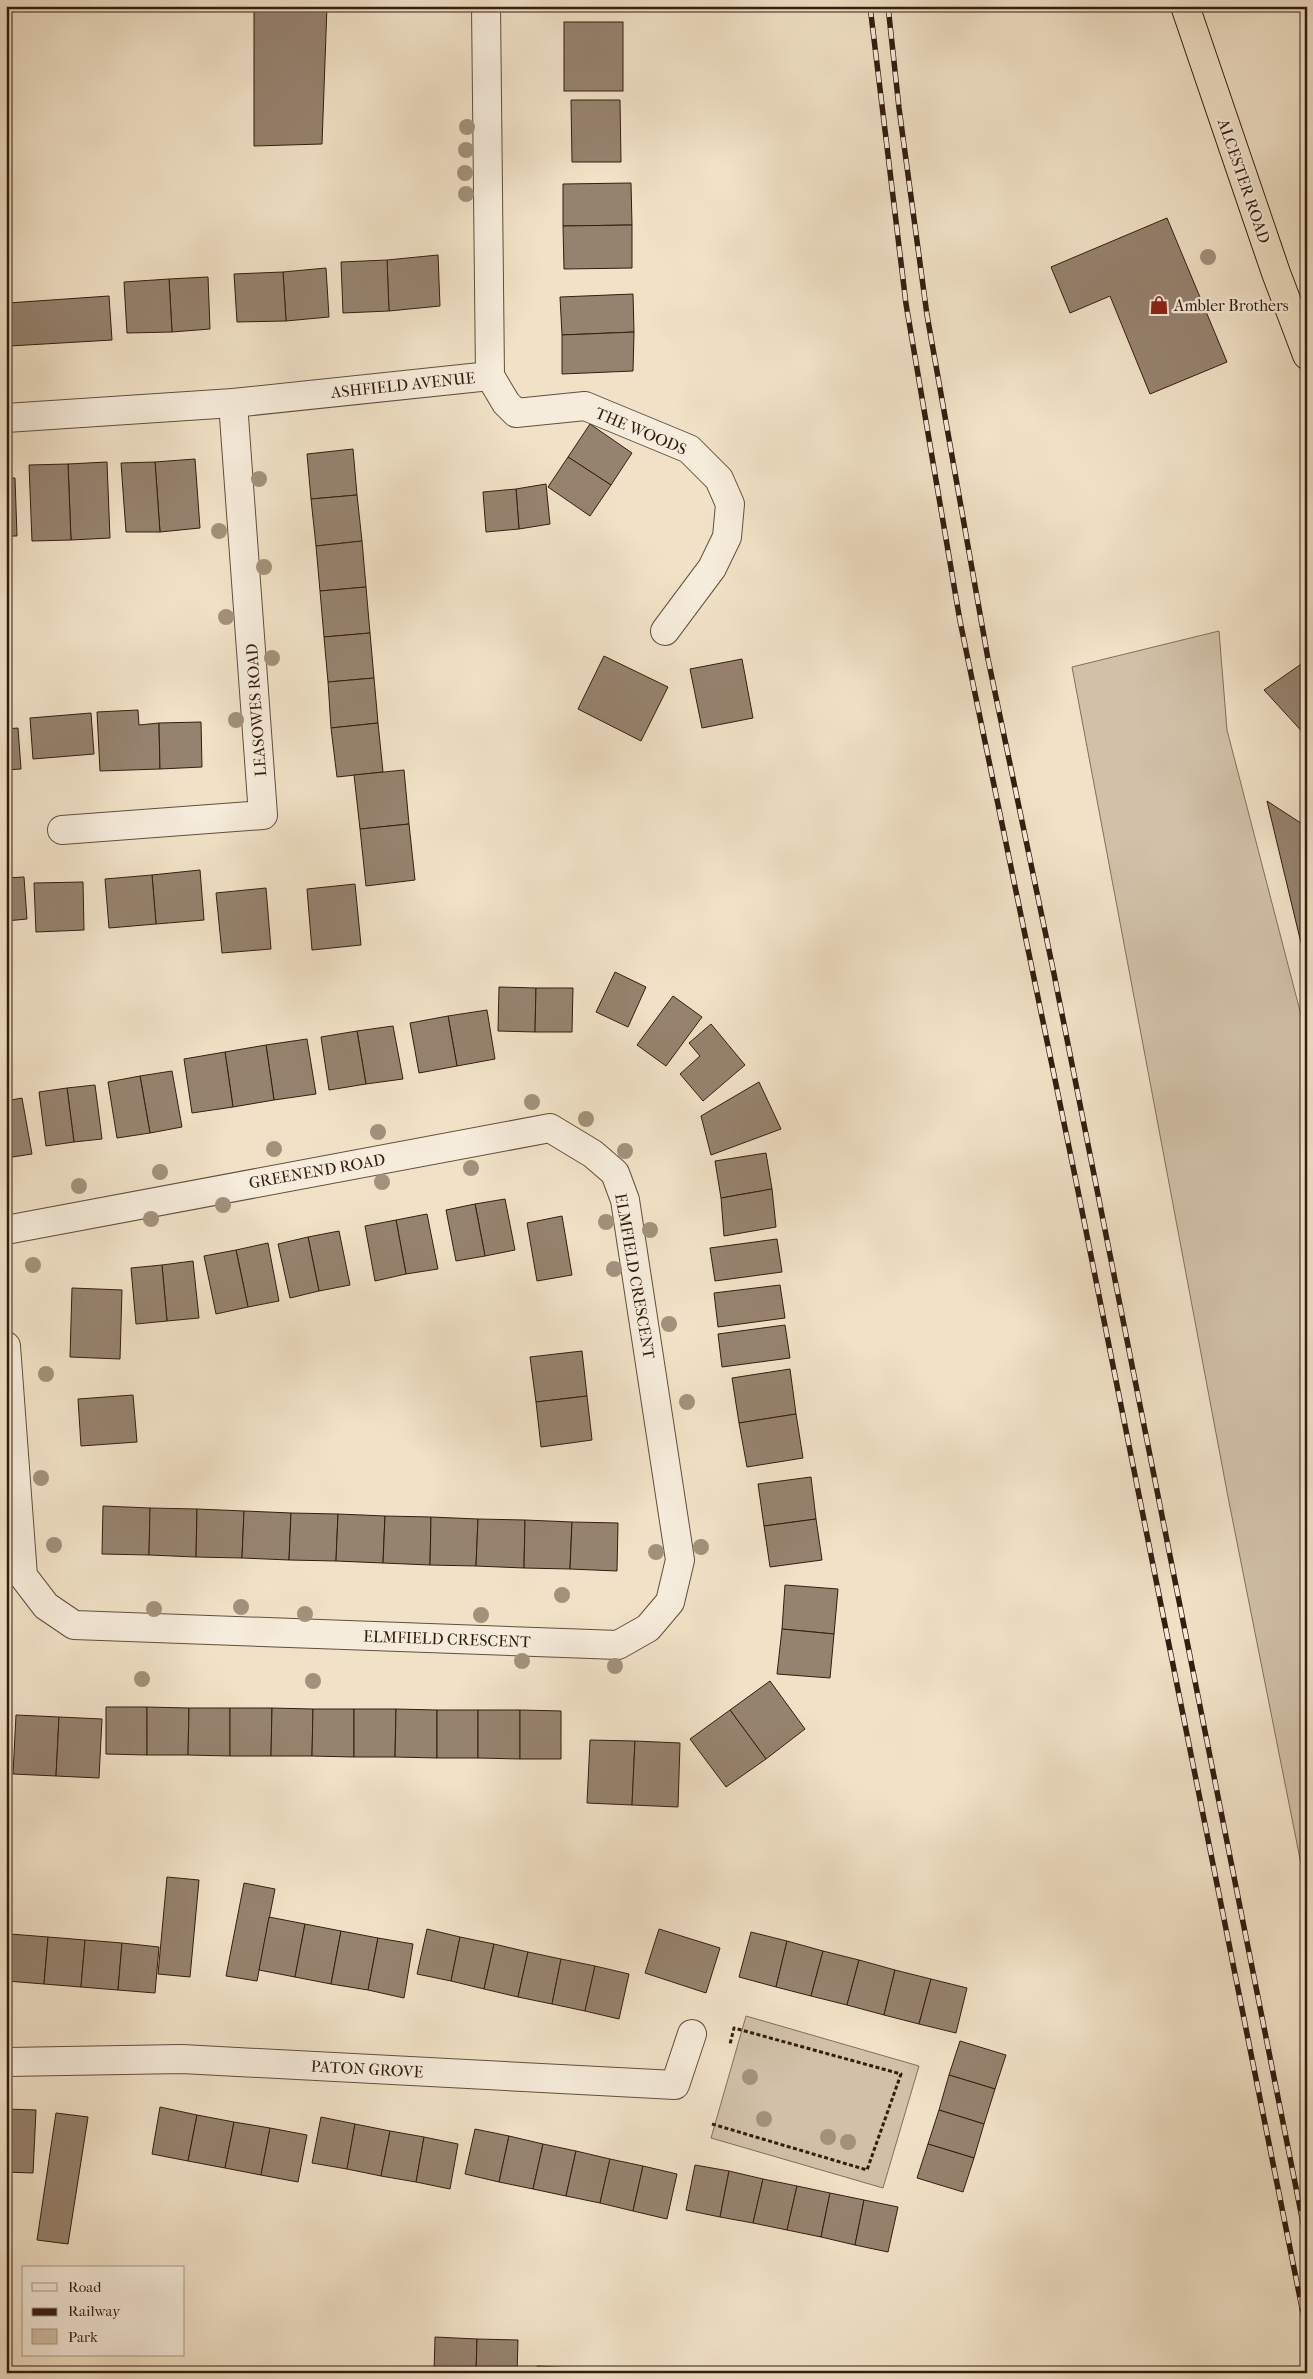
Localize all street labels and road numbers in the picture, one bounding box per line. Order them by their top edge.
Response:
street label: ALCESTER ROAD [1213,115,1274,246]
street label: ASHFIELD AVENUE [329,368,476,402]
street label: THE WOODS [592,403,690,459]
street label: LEASOWES ROAD [242,643,270,777]
street label: GREENEND ROAD [247,1150,387,1192]
street label: ELMFIELD CRESCENT [611,1192,659,1360]
street label: ELMFIELD CRESCENT [363,1627,531,1651]
street label: PATON GROVE [310,2057,424,2081]

